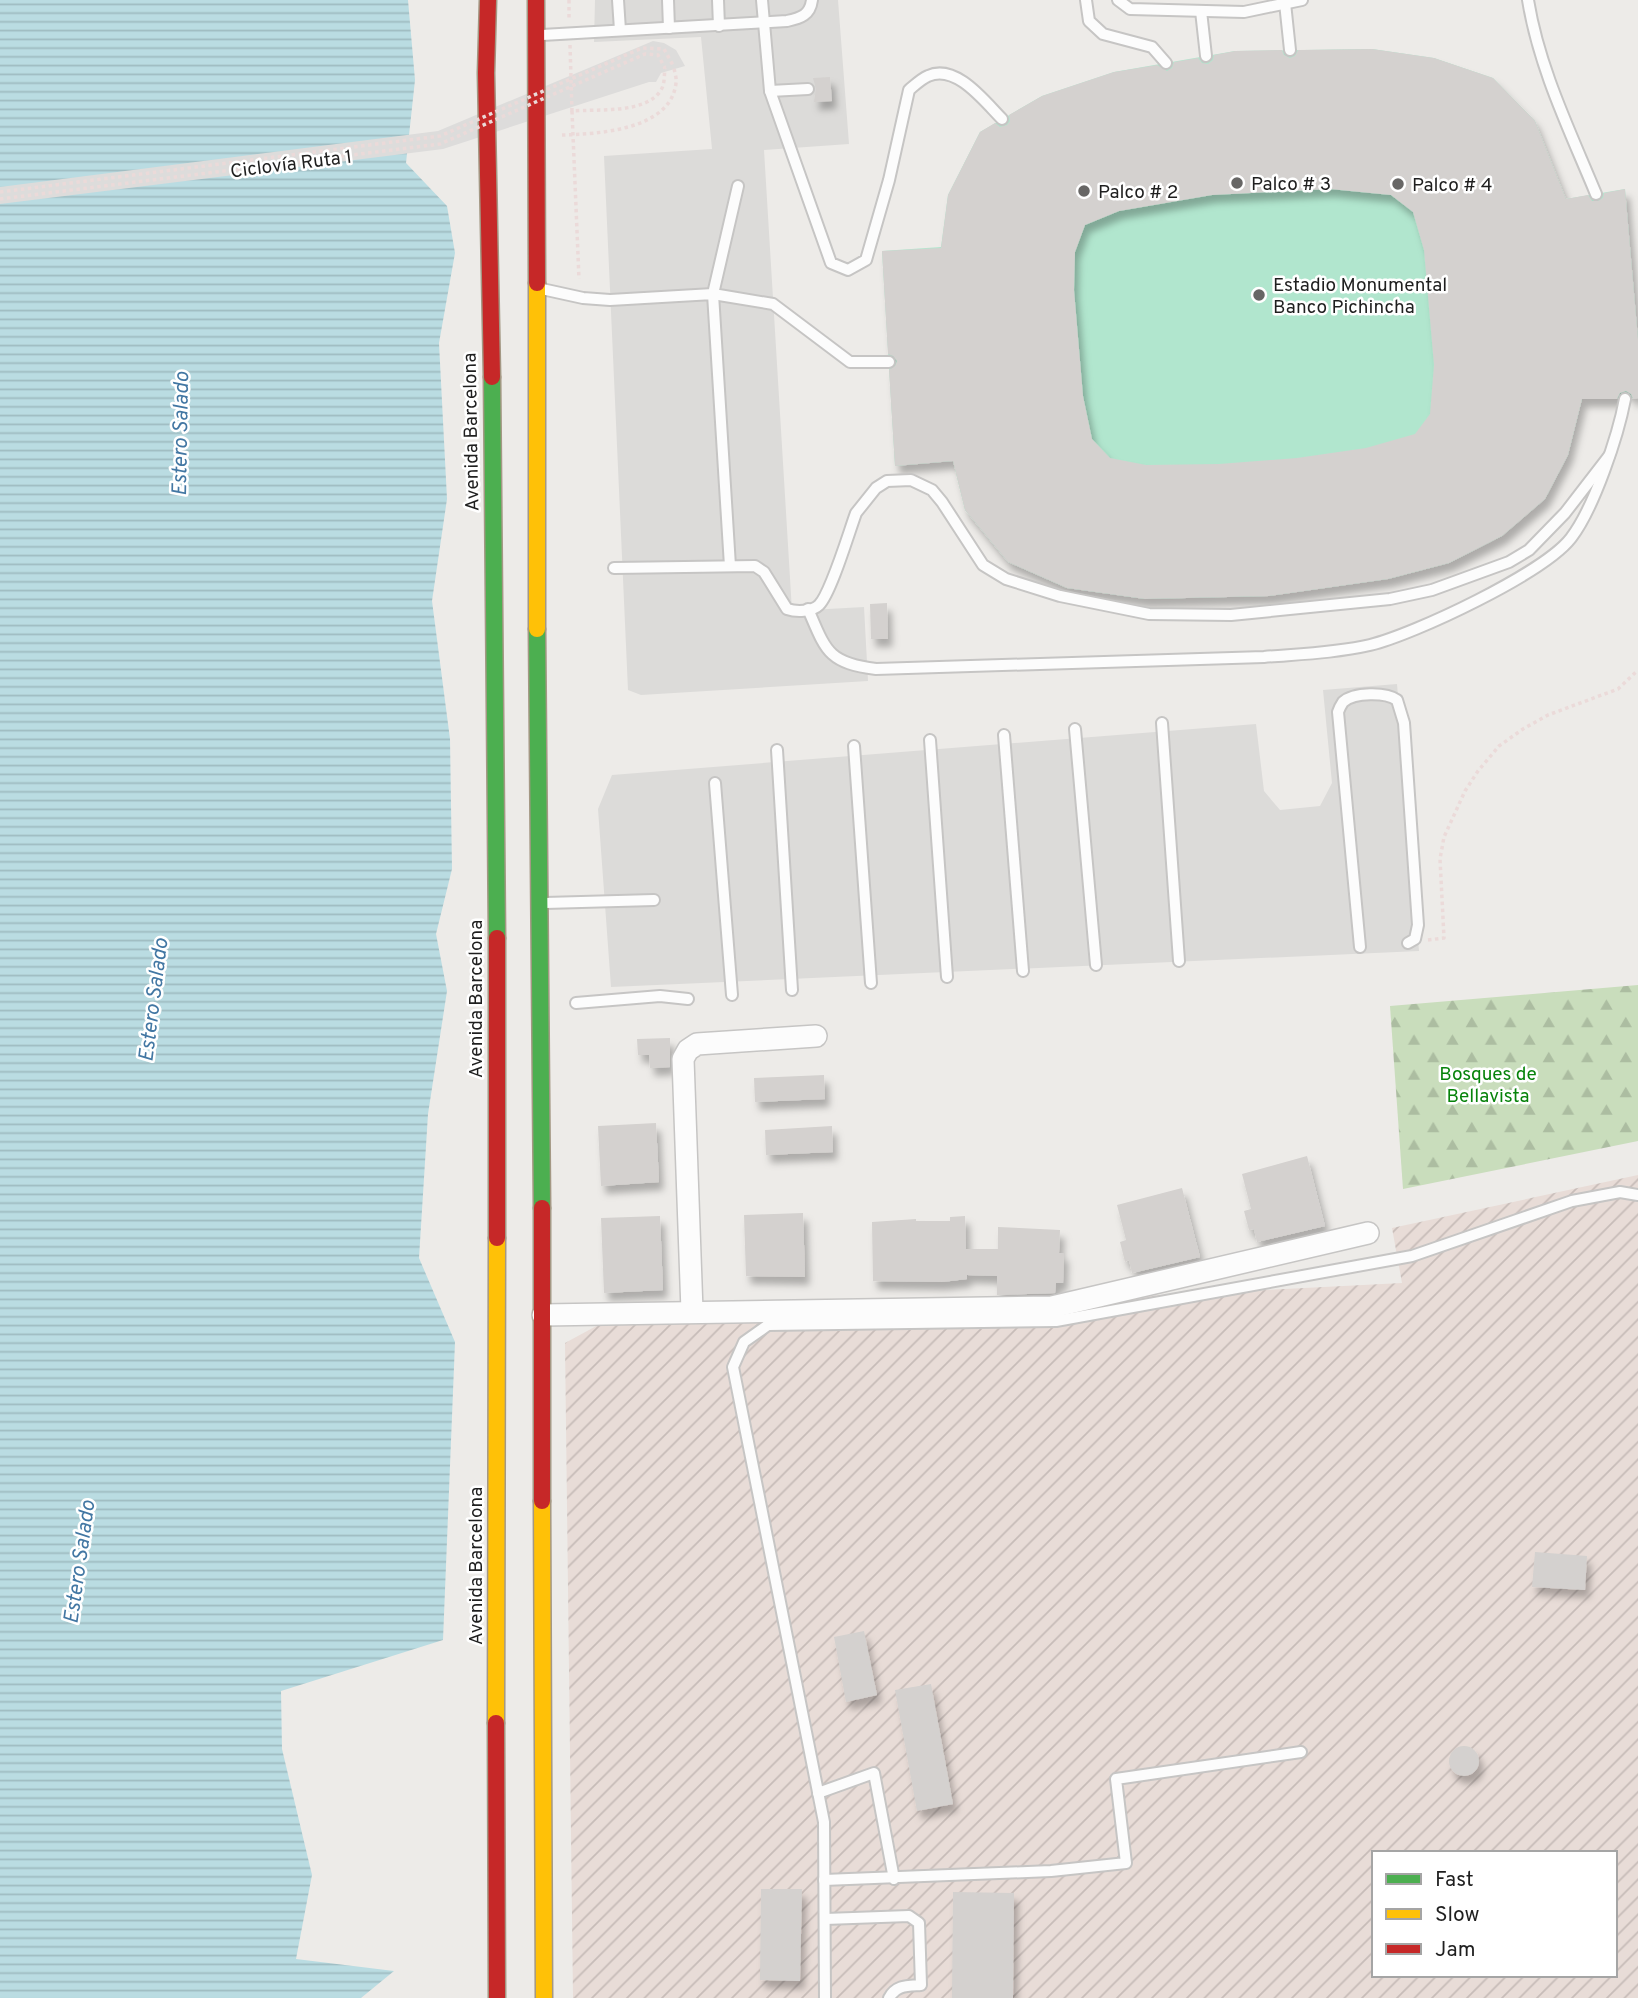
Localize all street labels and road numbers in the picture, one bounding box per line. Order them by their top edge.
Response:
street label: Ciclovía Ruta 1 [229,146,354,184]
street label: Avenida Barcelona [459,352,485,511]
street label: Avenida Barcelona [465,920,489,1078]
street label: Avenida Barcelona [465,1487,489,1645]

